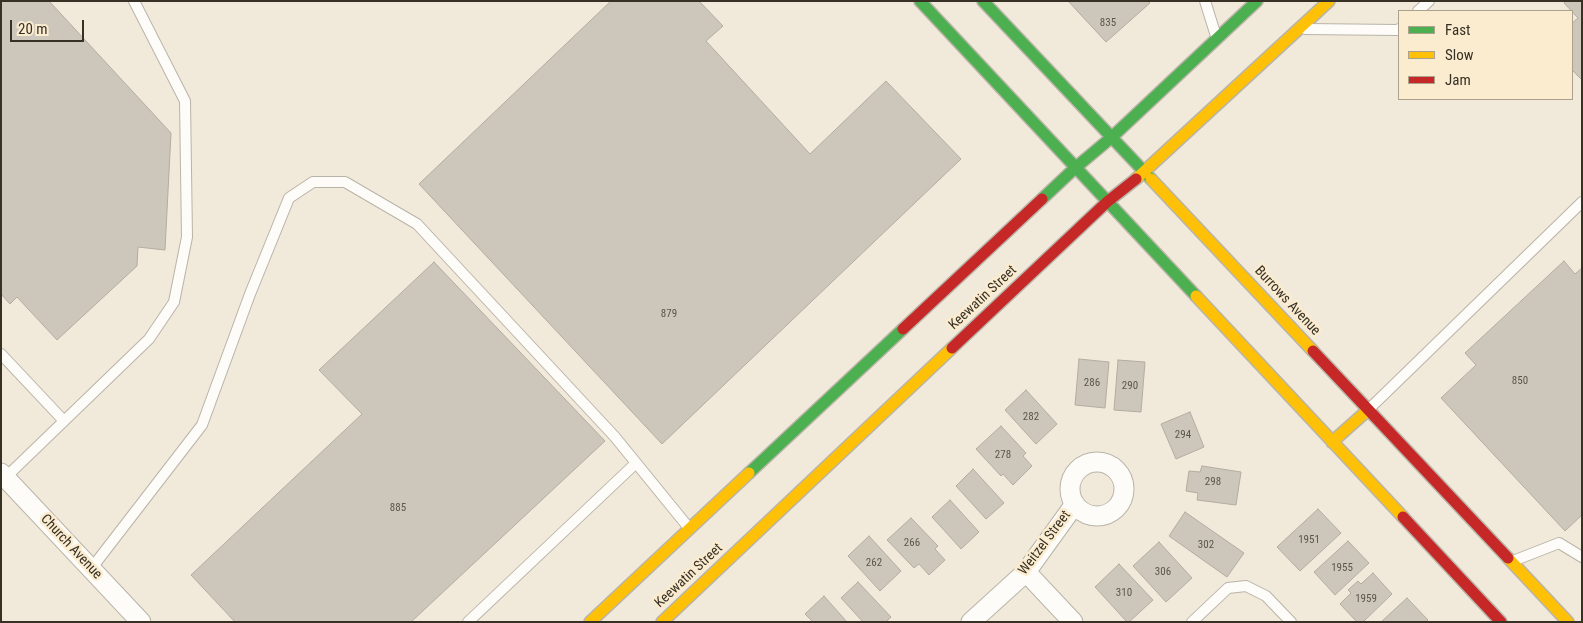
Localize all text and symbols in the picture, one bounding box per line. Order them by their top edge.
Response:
scale bar [12,10,86,42]
legend [1398,10,1573,100]
house number: 835 [1100,16,1116,30]
text: 20 m [18,20,48,38]
text: Fast [1445,21,1470,39]
text: Slow [1445,46,1474,64]
text: Jam [1445,71,1471,89]
street label: Keewatin Street [946,262,1020,334]
street label: Burrows Avenue [1251,263,1323,339]
house number: 879 [661,307,677,321]
house number: 850 [1512,374,1528,388]
house number: 286 [1084,376,1100,390]
house number: 290 [1122,379,1138,393]
house number: 282 [1023,410,1039,424]
house number: 294 [1175,428,1191,442]
house number: 278 [995,448,1011,462]
house number: 298 [1205,475,1221,489]
house number: 885 [390,501,406,515]
street label: Weitzel Street [1015,508,1075,578]
street label: Church Avenue [37,511,105,583]
house number: 1951 [1298,533,1320,547]
house number: 266 [904,536,920,550]
house number: 302 [1198,538,1214,552]
street label: Keewatin Street [652,540,726,612]
house number: 262 [866,556,882,570]
house number: 1955 [1331,561,1353,575]
house number: 306 [1155,565,1171,579]
house number: 310 [1116,586,1132,600]
house number: 1959 [1355,592,1377,606]

